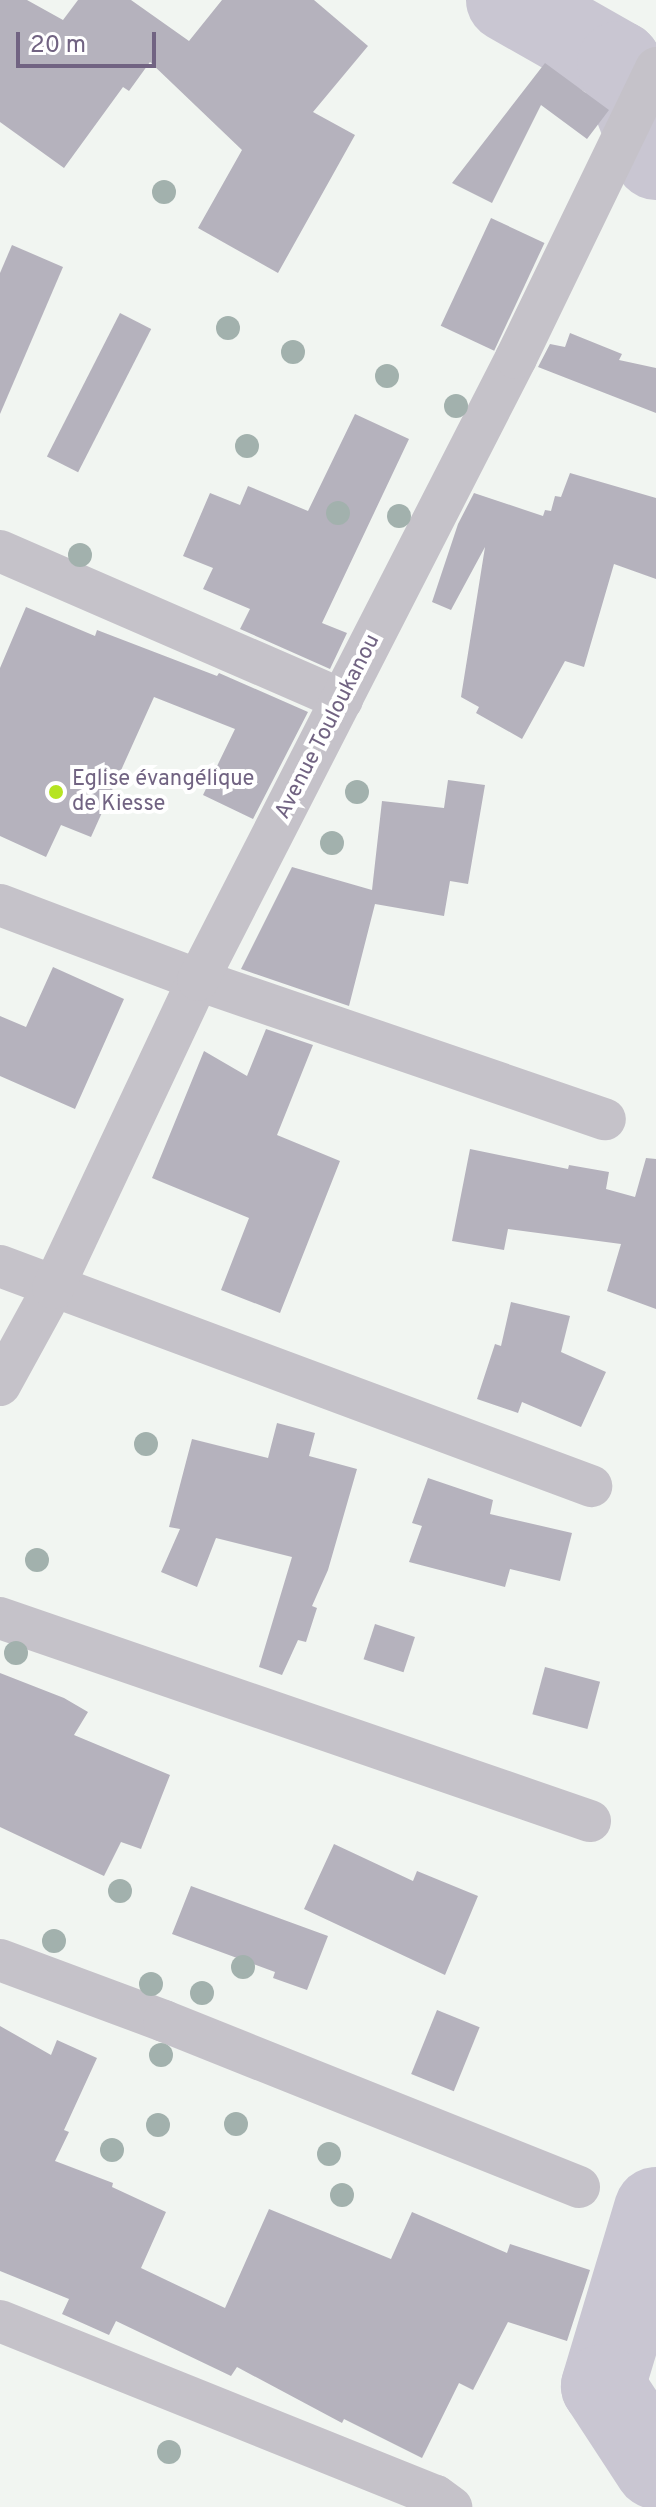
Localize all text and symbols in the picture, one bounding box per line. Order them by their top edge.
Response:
scale bar [20,16,160,66]
text: 20 m [30,31,86,61]
street label: Avenue Touloukanou [270,630,386,824]
place label: Eglise évangélique de Kiesse [72,766,254,818]
marker: Eglise évangélique de Kiesse [47,783,65,801]

